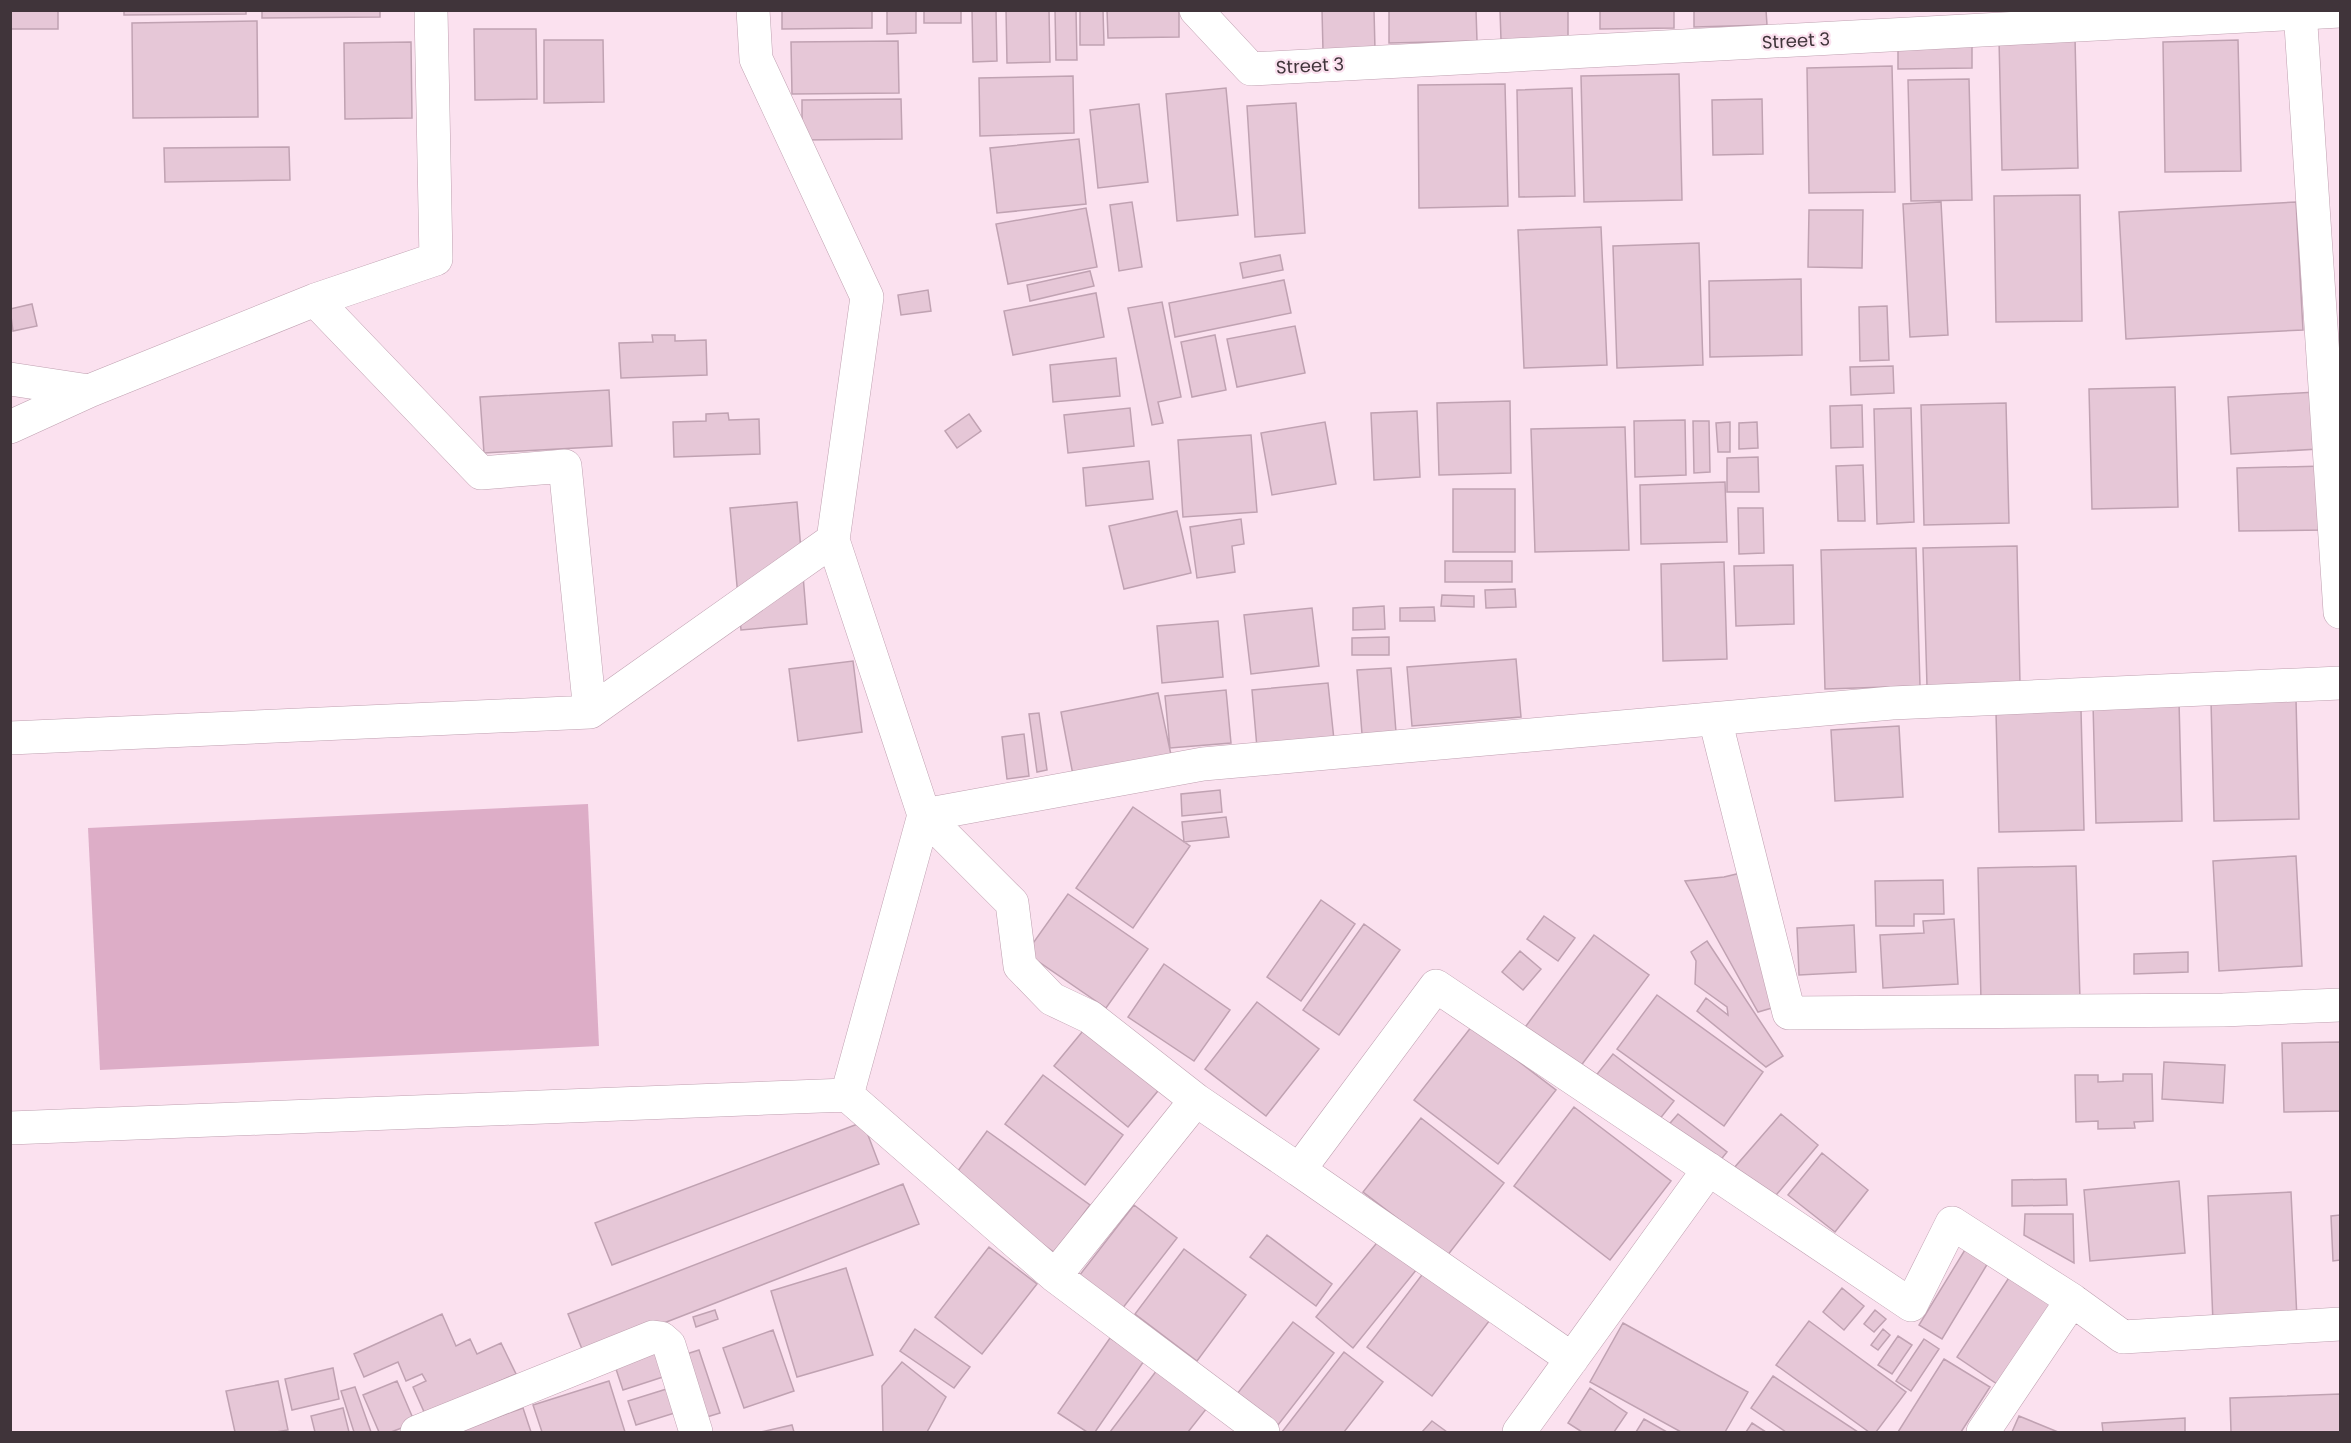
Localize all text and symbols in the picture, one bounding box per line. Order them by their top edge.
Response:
street label: Street 3 [1761,26,1831,55]
street label: Street 3 [1275,51,1345,80]

